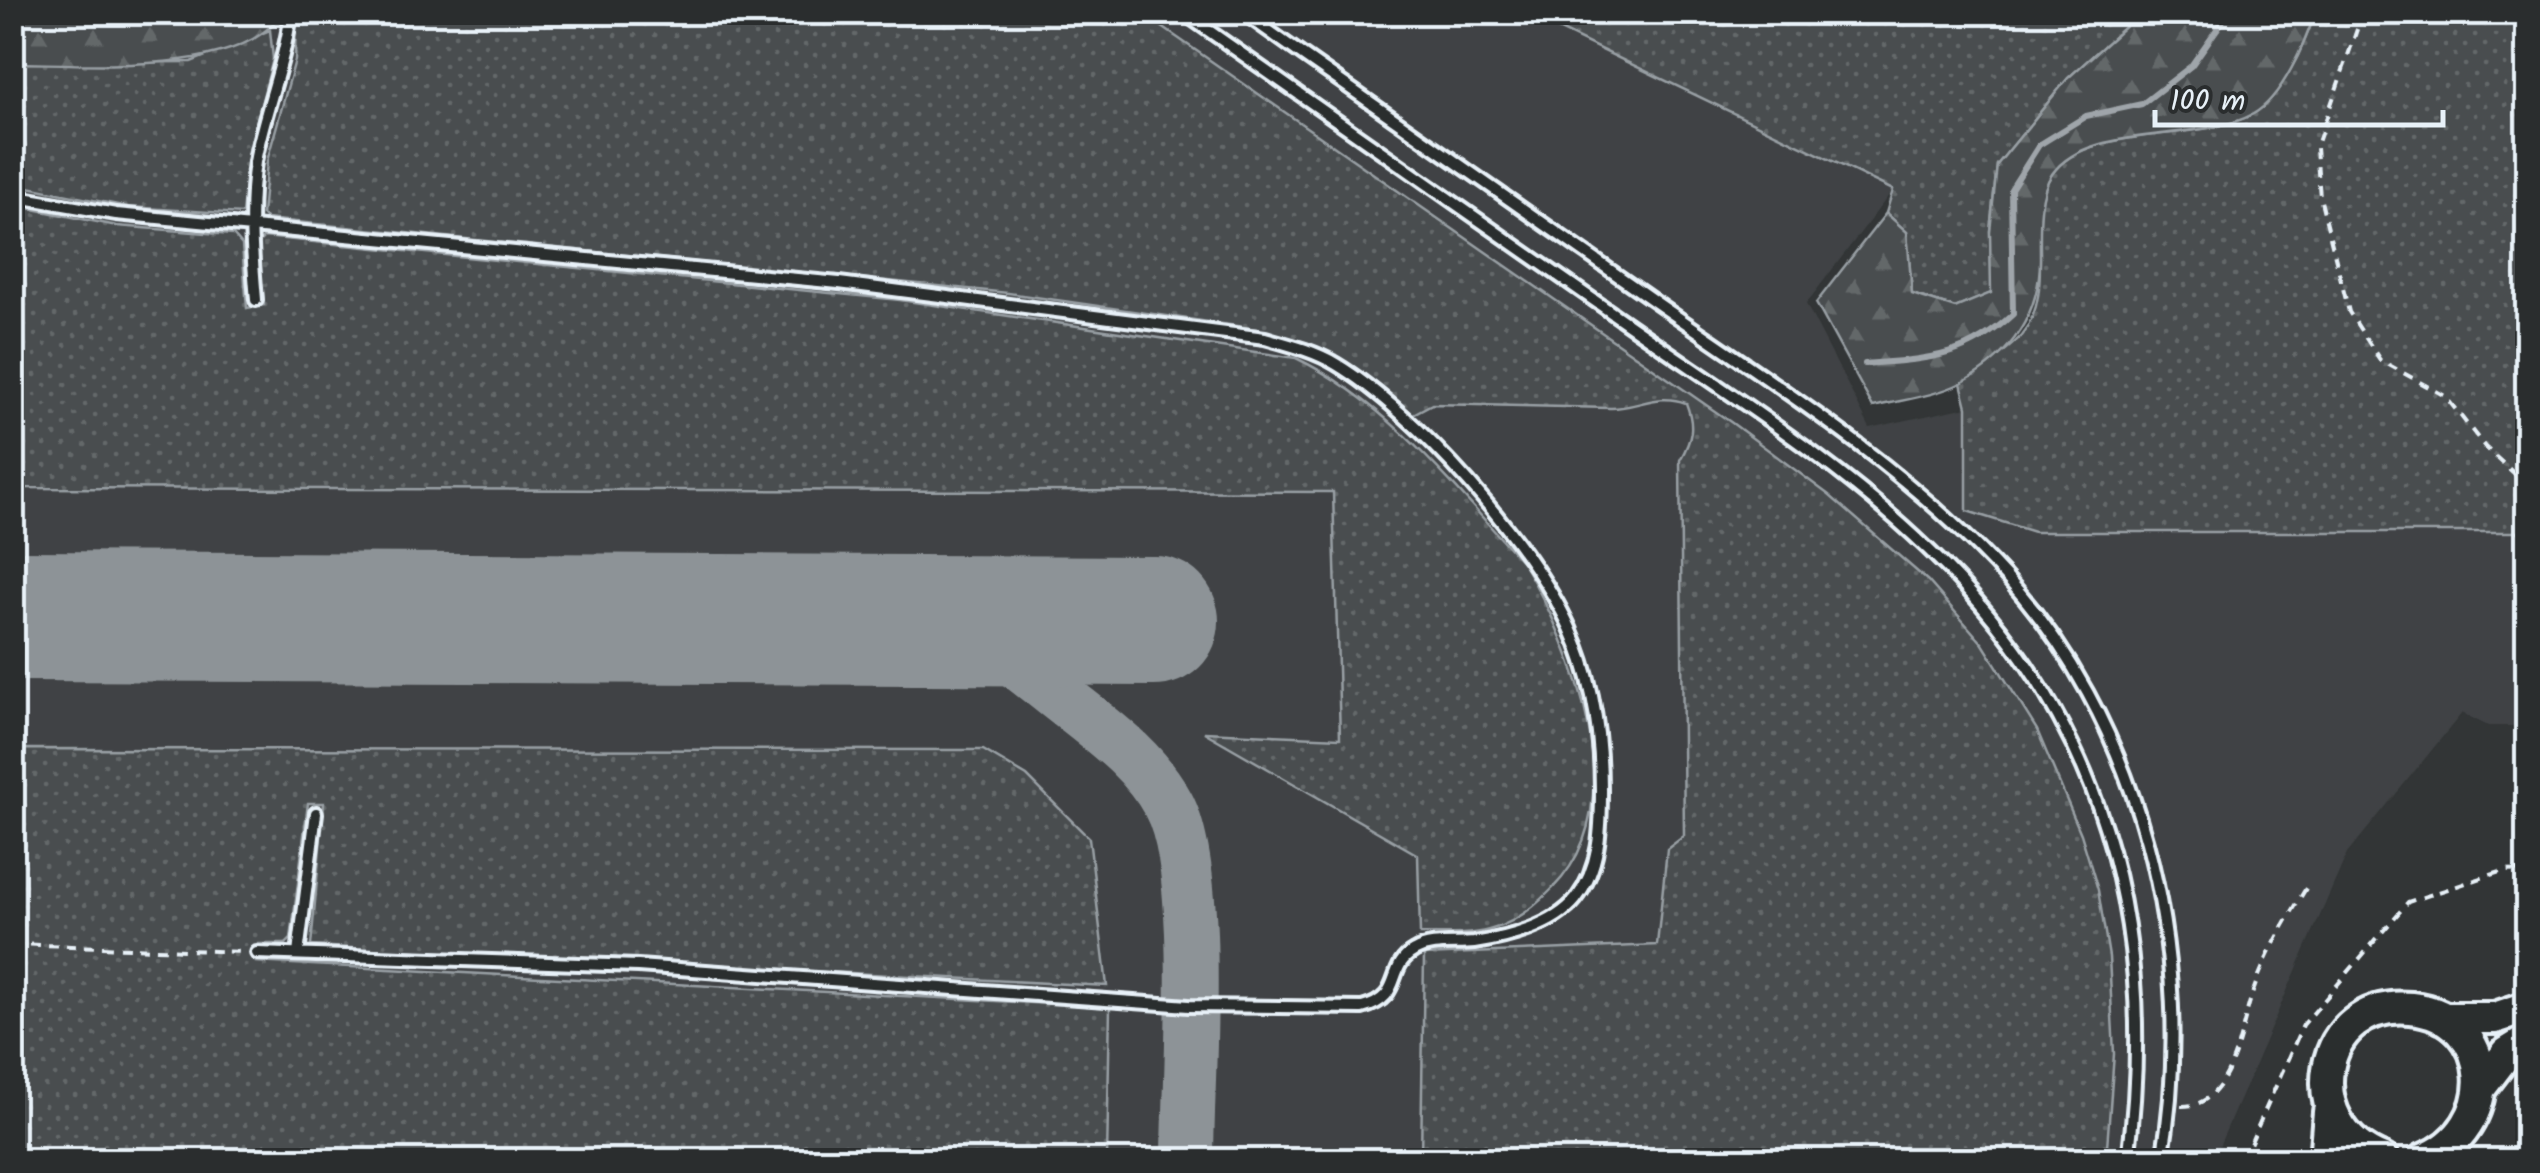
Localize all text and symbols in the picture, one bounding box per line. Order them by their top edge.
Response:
scale bar [2155,65,2442,127]
text: 100 m [2170,78,2245,126]

